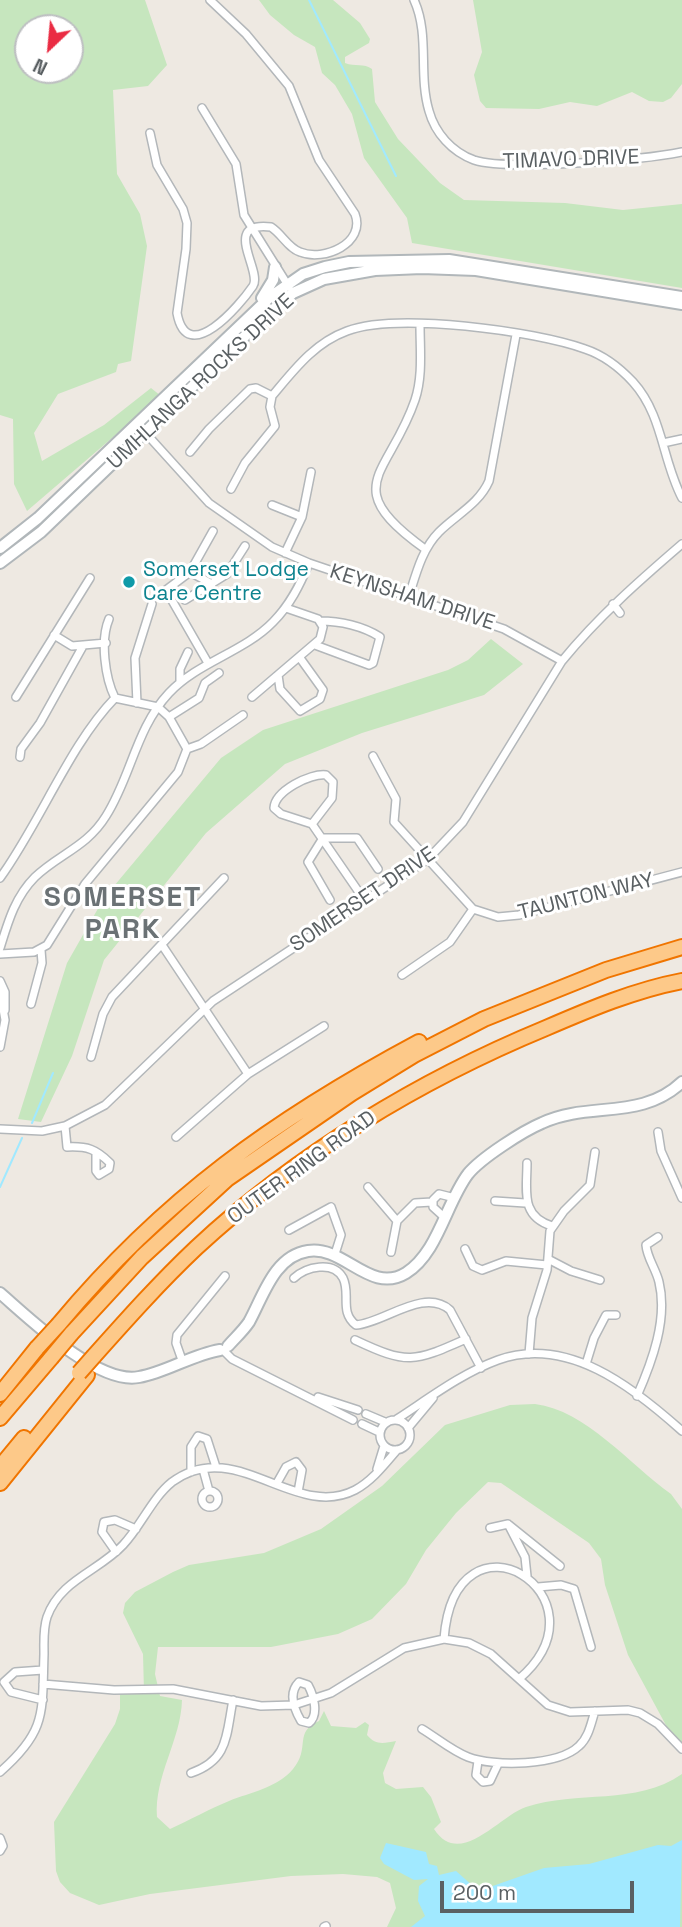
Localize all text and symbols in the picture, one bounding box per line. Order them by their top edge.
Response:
north arrow [14,14,84,84]
text: N [29,53,52,81]
street label: TIMAVO DRIVE [502,145,640,175]
street label: UMHLANGA ROCKS DRIVE [102,289,300,475]
place label: Somerset Lodge Care Centre [143,557,309,607]
street label: KEYNSHAM DRIVE [326,559,498,637]
marker: Somerset Lodge Care Centre [121,574,137,590]
street label: SOMERSET DRIVE [286,842,440,958]
street label: TAUNTON WAY [516,868,656,926]
district label: SOMERSET PARK [45,881,201,947]
street label: OUTER RING ROAD [223,1106,381,1230]
scale bar [444,1868,638,1912]
text: 200 m [453,1879,516,1906]

